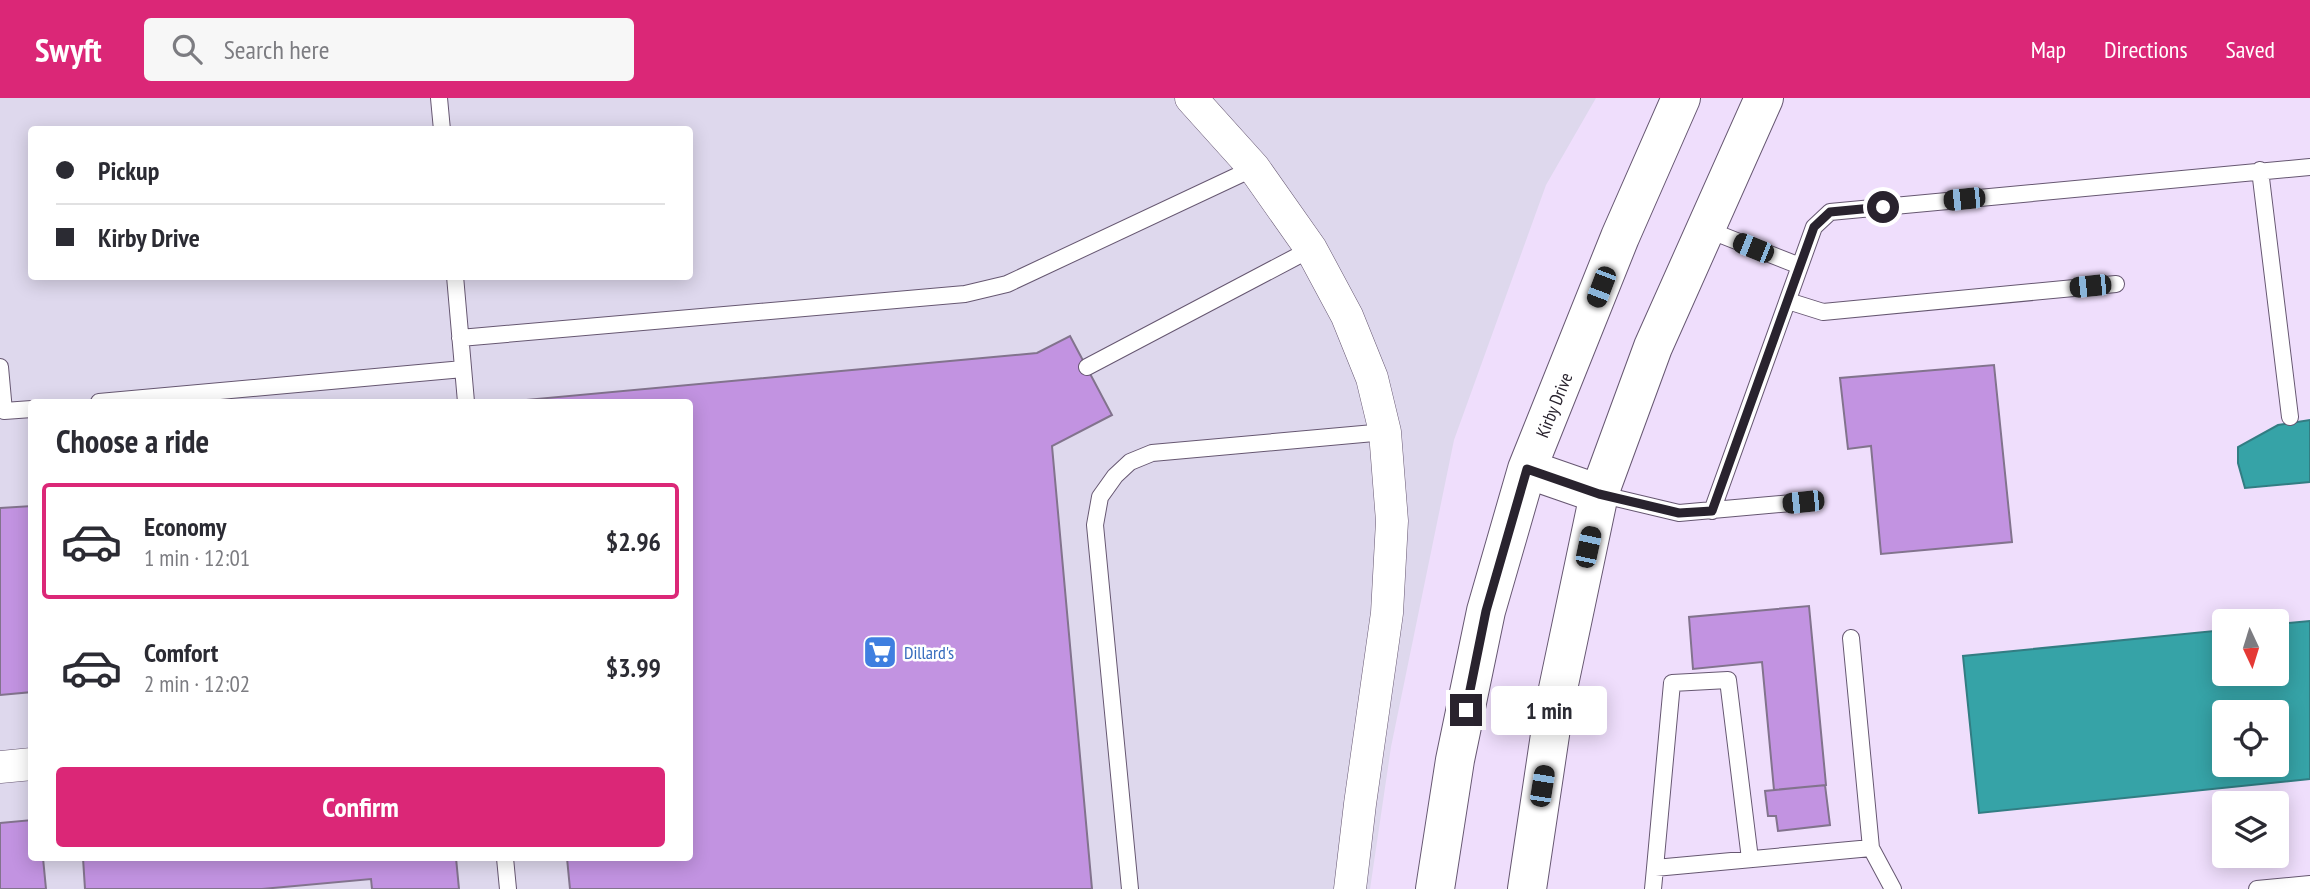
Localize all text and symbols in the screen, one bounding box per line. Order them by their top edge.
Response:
search box [144,18,634,81]
text: Swyft [35,28,102,71]
icon: search [168,30,206,68]
text: Search here [224,33,329,66]
text: Map [2031,34,2066,65]
text: Directions [2104,34,2188,65]
text: Saved [2226,34,2275,65]
text: Pickup [98,154,159,187]
car [1943,186,1986,212]
route start [1867,191,1899,223]
text: Kirby Drive [98,221,200,254]
car [1730,230,1777,266]
car [1584,264,1619,310]
car [2069,273,2112,299]
street label: Kirby Drive [1531,369,1577,441]
text: Choose a ride [56,420,209,462]
car [1782,489,1825,515]
icon: car [60,510,123,573]
text: Economy [144,510,226,543]
car [1574,524,1603,570]
text: $2.96 [606,525,661,558]
text: 1 min · 12:01 [144,543,250,572]
north arrow [2212,609,2289,686]
map controls [2212,609,2289,868]
supermarket icon: Dillard's [861,633,899,671]
icon: car [60,636,123,699]
text: Comfort [144,636,218,669]
place label: Dillard's [904,641,954,664]
text: $3.99 [606,651,661,684]
text: 2 min · 12:02 [144,669,250,698]
callout: 1 min [1490,686,1606,734]
route end [1450,694,1482,726]
text: 1 min [1526,696,1572,725]
button: locate [2212,700,2289,777]
car [1529,764,1556,808]
button: Confirm [56,767,665,847]
button: layers [2212,791,2289,868]

